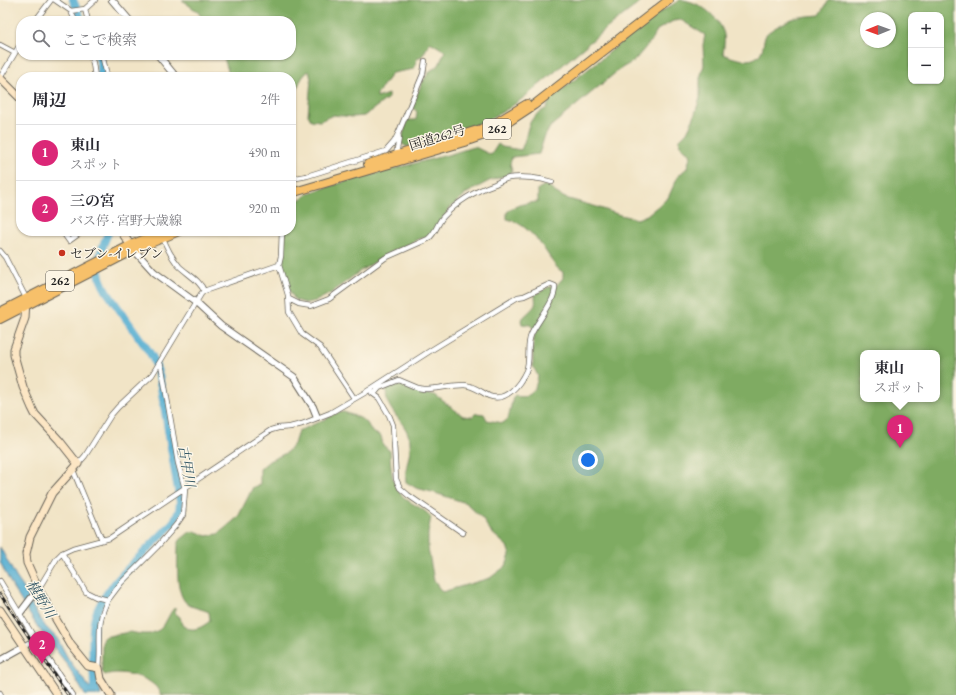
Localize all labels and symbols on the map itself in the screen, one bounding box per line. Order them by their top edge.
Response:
north arrow [860,12,896,48]
road number: 262 [483,119,511,139]
street label: 国道262号 [407,121,467,154]
place label: セブン-イレブン [70,245,164,262]
marker: セブン-イレブン [57,248,67,258]
road number: 262 [46,271,74,291]
pin: 1 [887,415,913,448]
water label: 古甲川 [175,444,199,490]
your location [578,450,598,470]
water label: 椹野川 [22,576,61,623]
pin: 2 [29,631,55,664]

